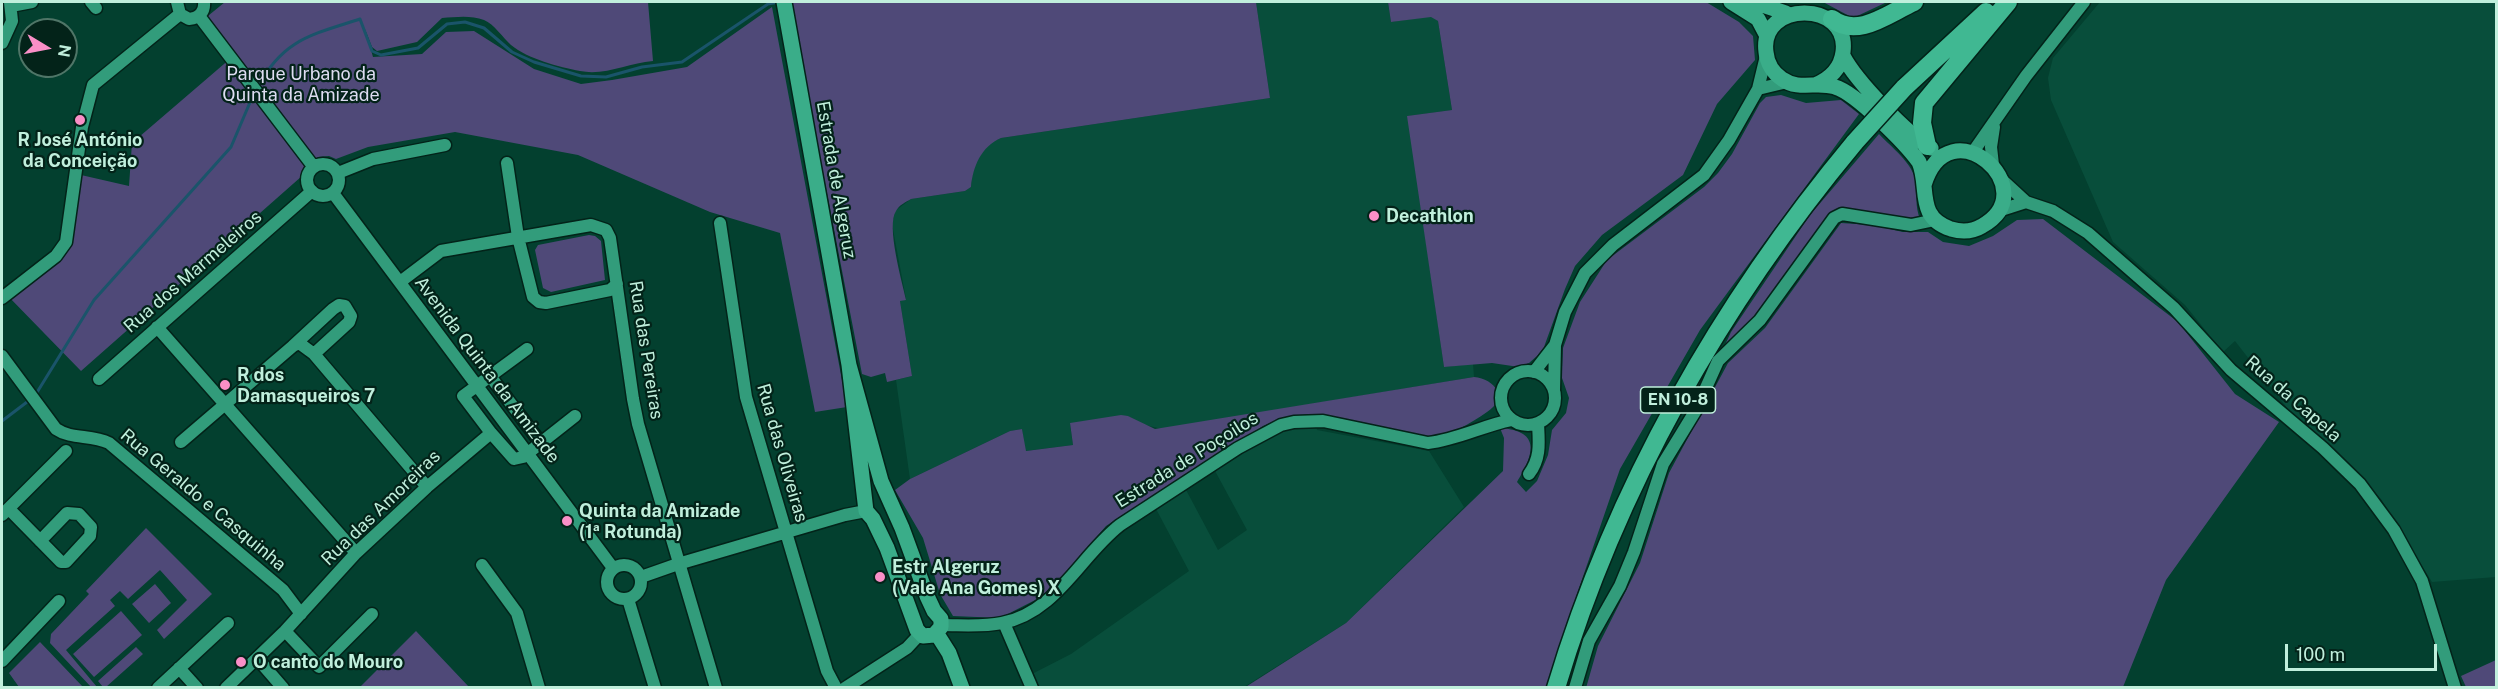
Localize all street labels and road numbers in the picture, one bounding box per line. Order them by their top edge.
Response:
street label: Estrada de Algeruz [812,100,860,260]
street label: Rua dos Marmeleiros [120,206,266,338]
street label: Avenida Quinta da Amizade [410,272,564,468]
street label: Rua das Pereiras [624,279,668,421]
street label: Rua da Capela [2241,351,2345,447]
street label: Rua das Oliveiras [752,381,812,525]
road number: EN 10-8 [1640,387,1716,413]
street label: Estrada de Poçoilos [1112,407,1262,513]
street label: Rua Geraldo e Casquinha [116,424,290,576]
street label: Rua das Amoreiras [317,446,445,570]

